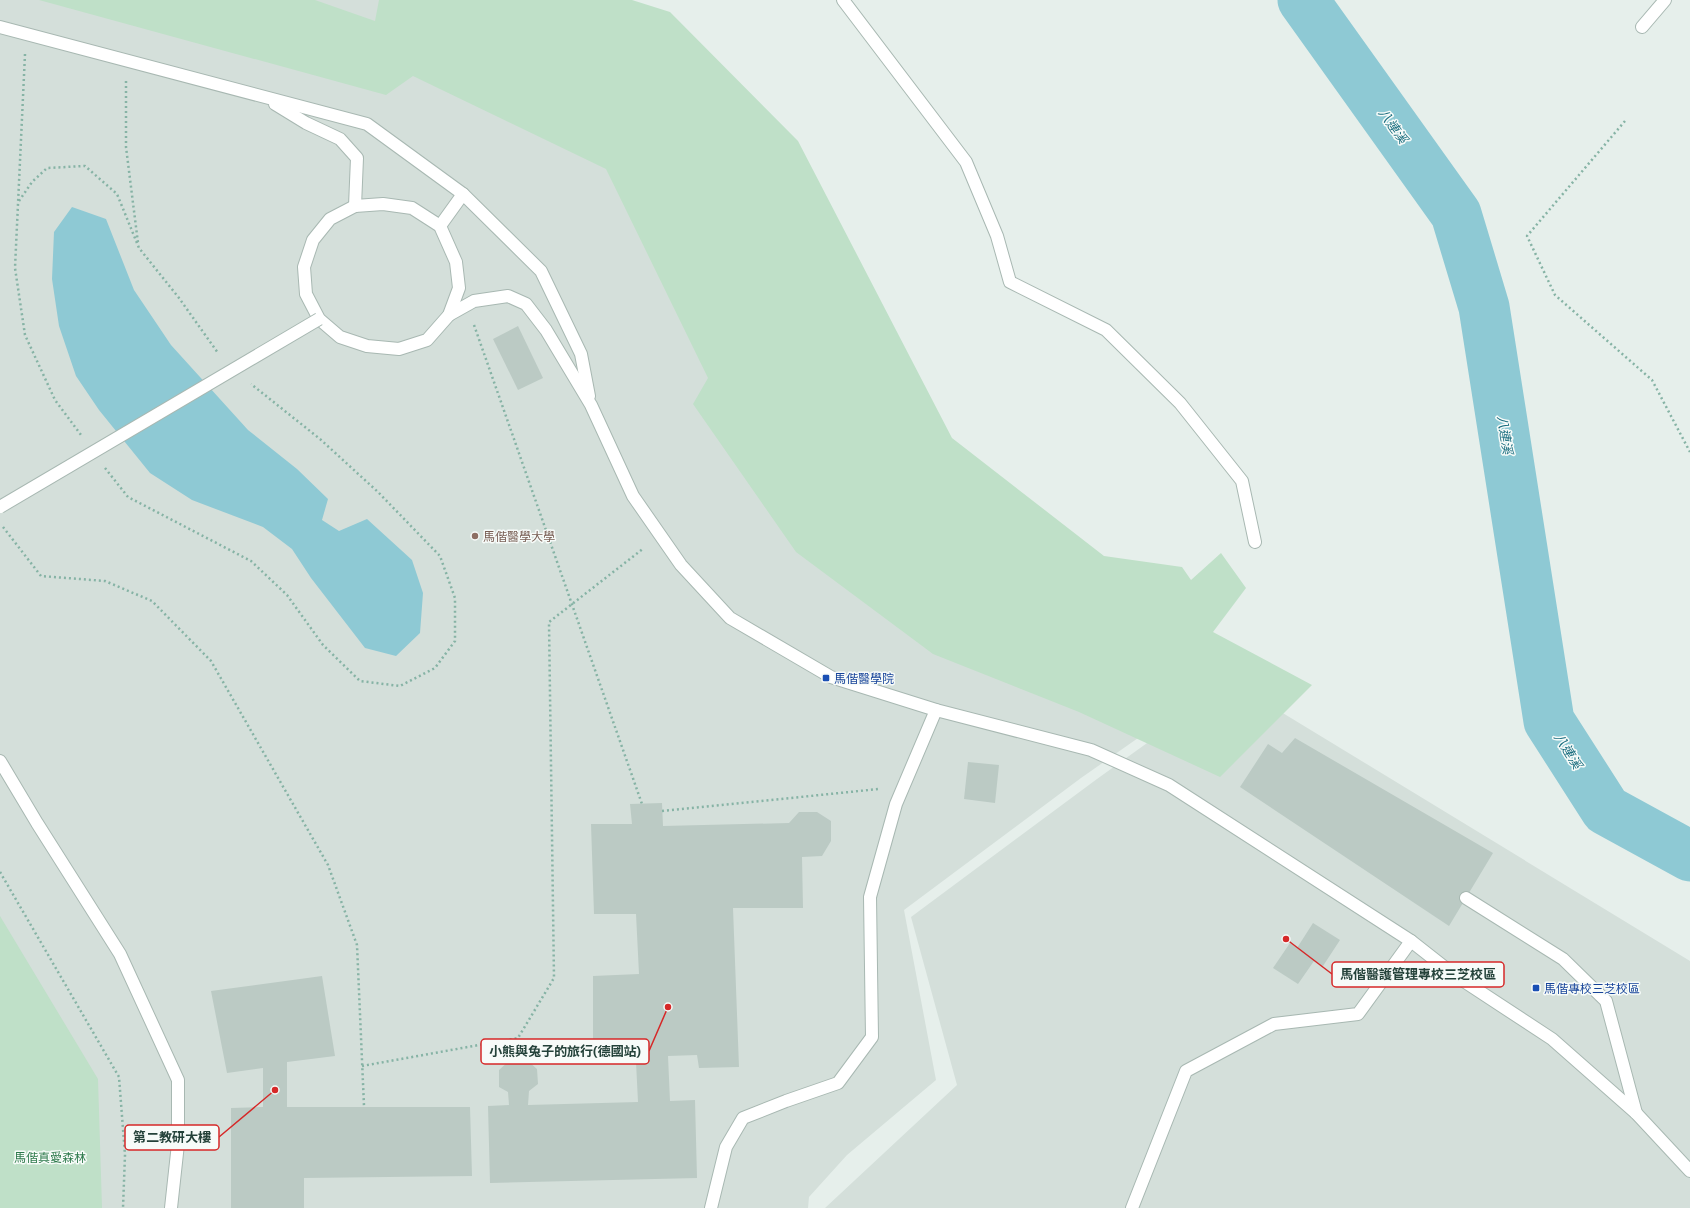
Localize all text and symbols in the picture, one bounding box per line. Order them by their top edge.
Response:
water label: 八連溪 [1375,105,1413,148]
water label: 八連溪 [1494,414,1517,458]
place label: 馬偕醫學大學 [483,529,555,544]
marker: 馬偕醫學大學 [470,531,480,541]
place label: 馬偕醫學院 [834,671,894,686]
marker: 馬偕醫學院 [821,673,831,683]
water label: 八連溪 [1550,730,1587,774]
callout: 馬偕醫護管理專校三芝校區 [1332,962,1504,987]
text: 馬偕醫護管理專校三芝校區 [1340,966,1496,983]
place label: 馬偕專校三芝校區 [1544,981,1640,996]
marker: 馬偕專校三芝校區 [1531,983,1541,993]
callout: 小熊與兔子的旅行(德國站) [481,1039,649,1064]
text: 小熊與兔子的旅行(德國站) [489,1043,641,1060]
callout: 第二教研大樓 [125,1125,219,1150]
text: 第二教研大樓 [133,1129,211,1146]
park label: 馬偕真愛森林 [14,1150,86,1165]

